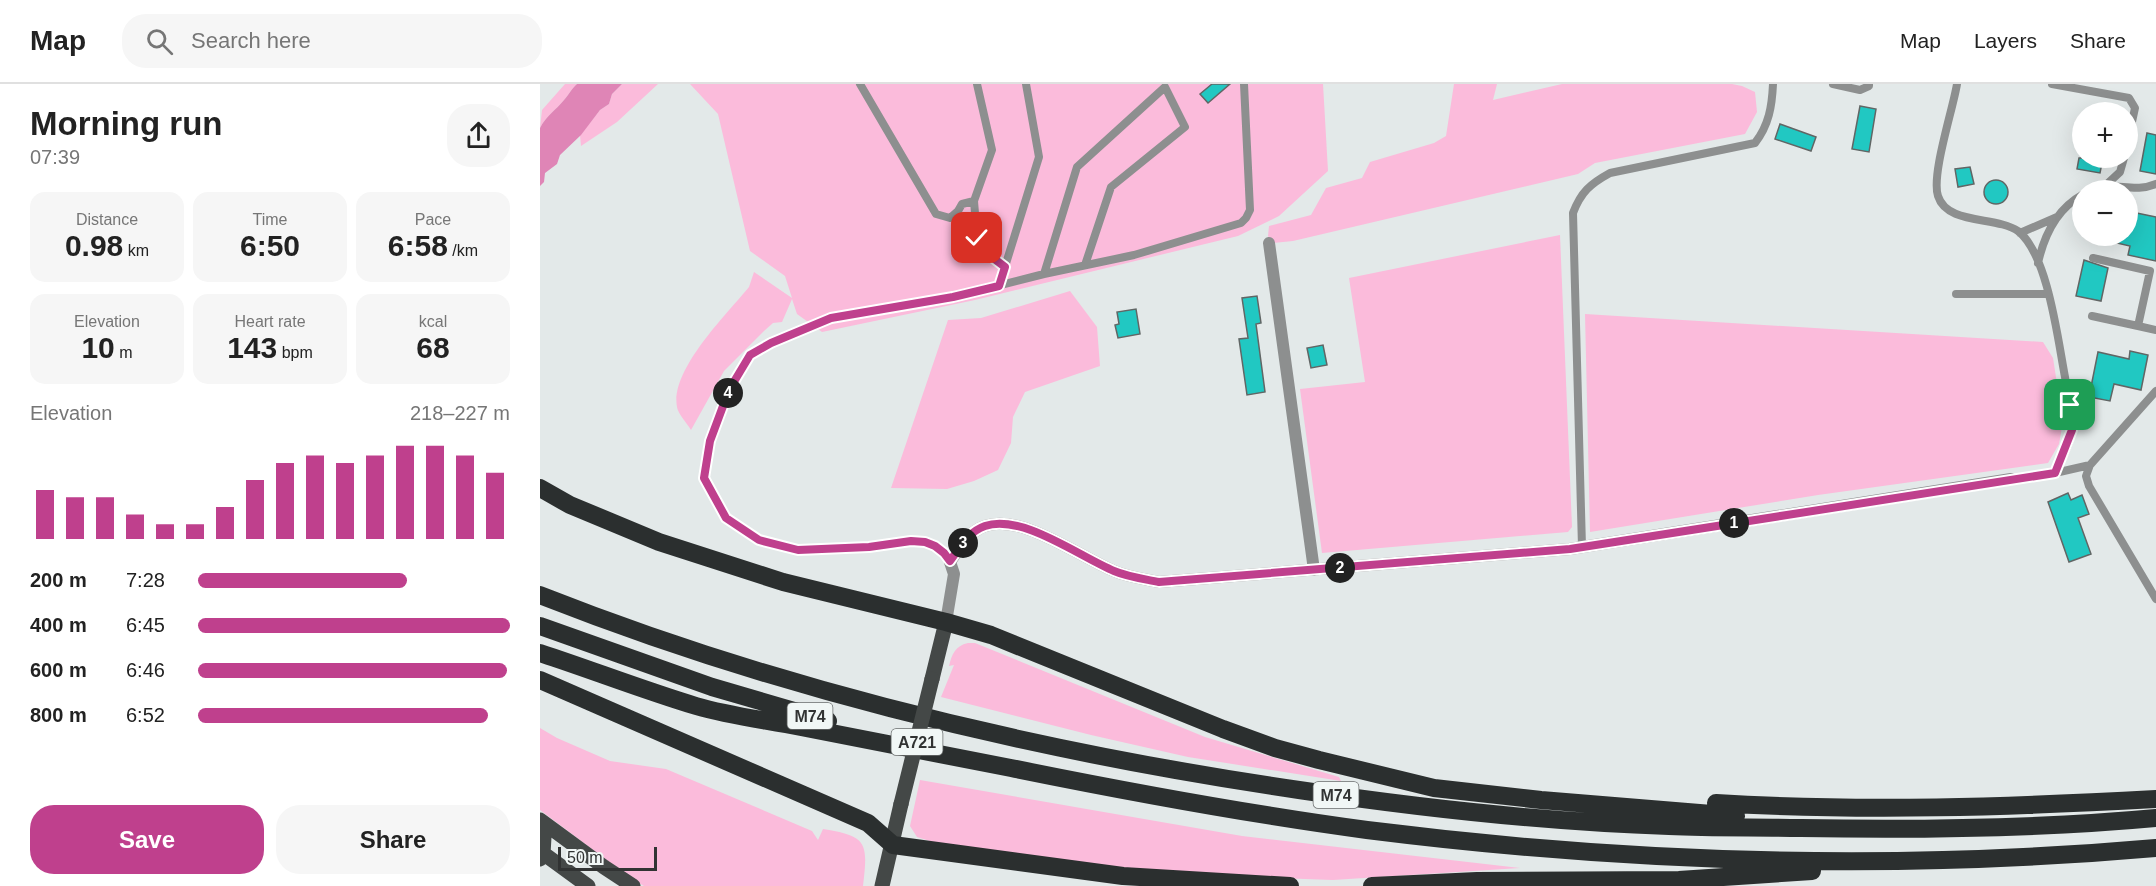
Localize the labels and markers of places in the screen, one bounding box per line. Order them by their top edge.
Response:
pin [951,212,1002,263]
pin: 4 [713,378,743,408]
pin [2044,379,2095,430]
pin: 1 [1719,508,1749,538]
pin: 3 [948,528,978,558]
pin: 2 [1325,553,1355,583]

